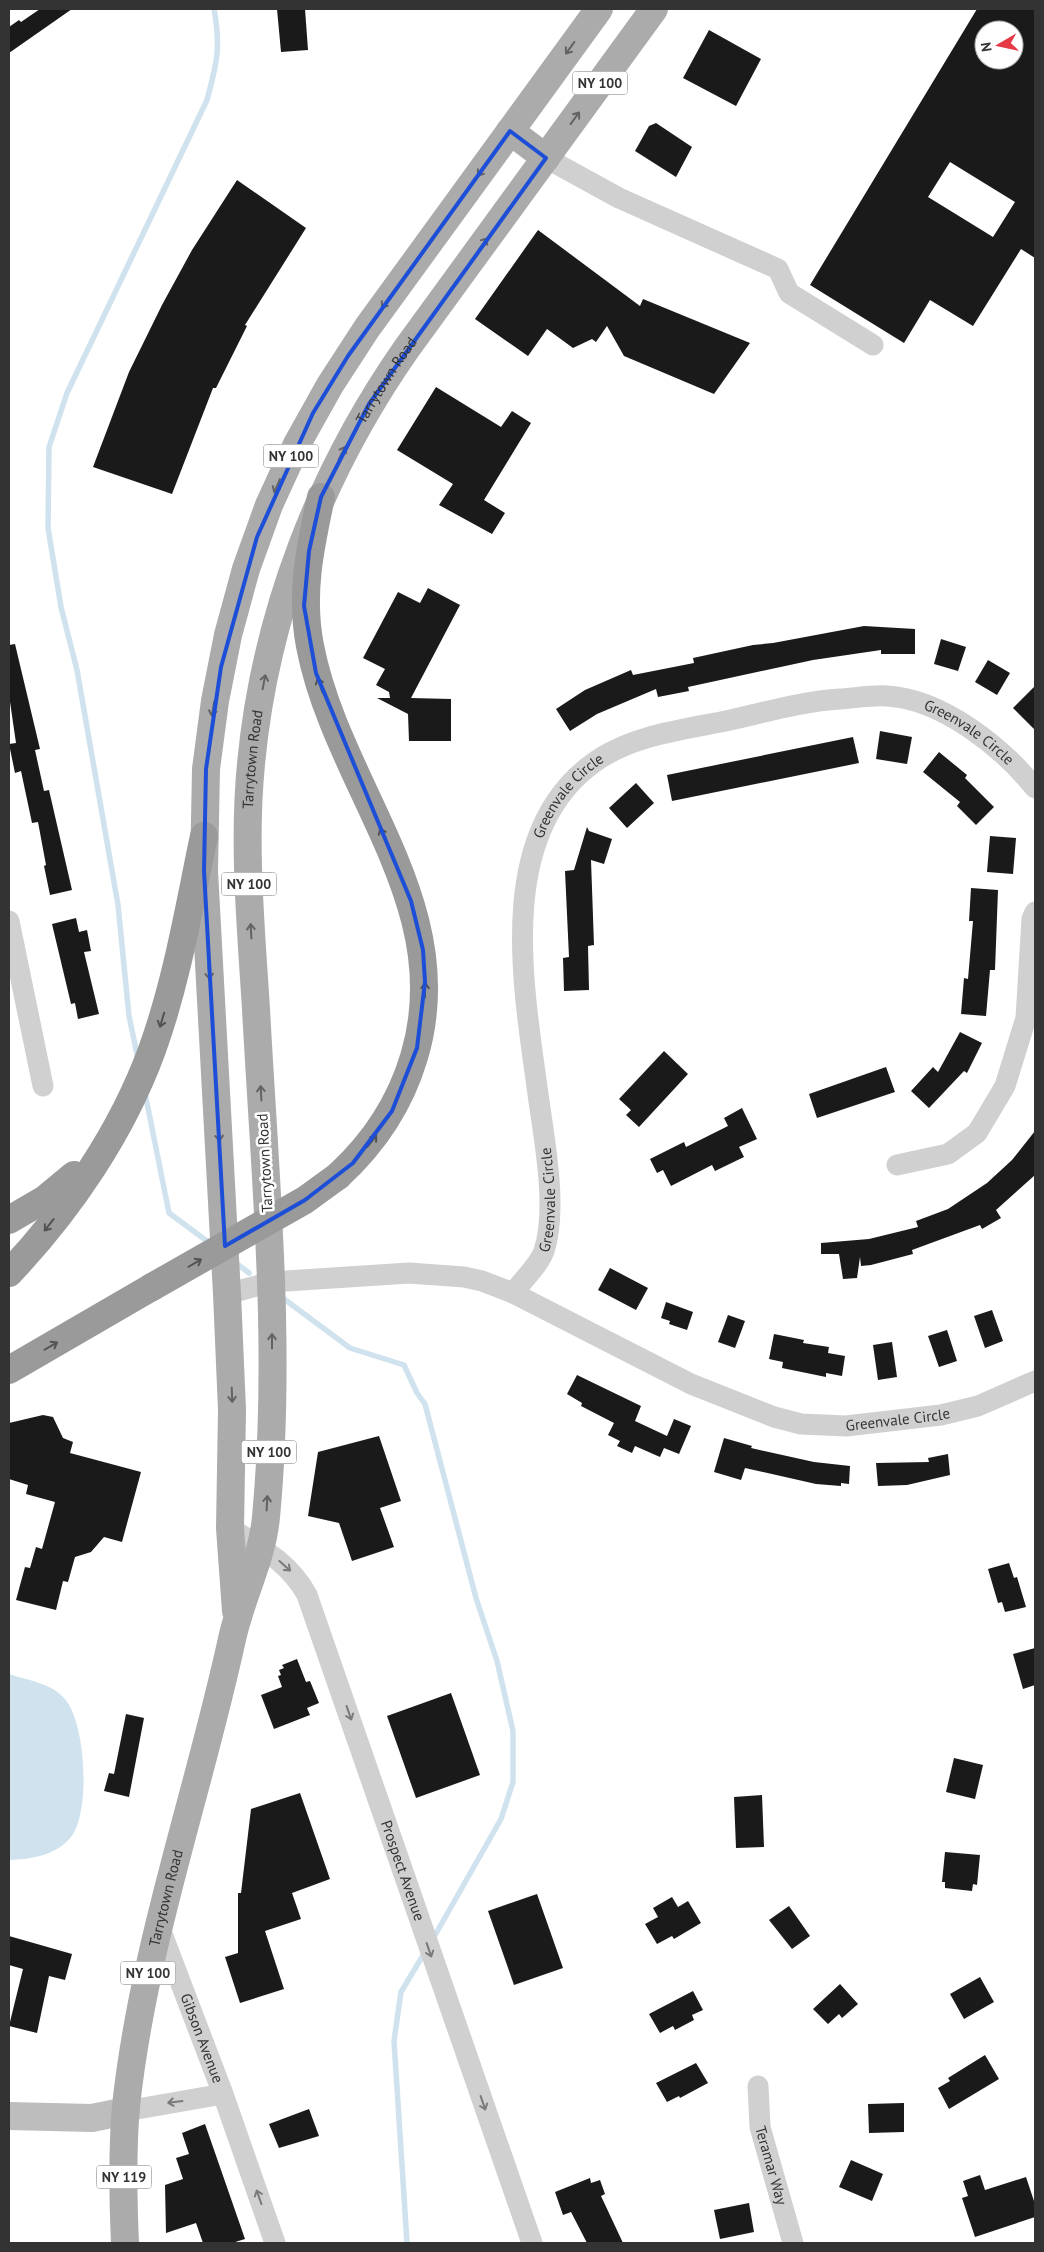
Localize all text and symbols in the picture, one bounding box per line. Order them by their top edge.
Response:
north arrow [974,20,1024,70]
one-way arrow [565,41,575,55]
text: N [977,41,996,53]
road number: NY 100 [572,72,628,95]
one-way arrow [569,112,580,125]
one-way arrow [476,163,487,176]
one-way arrow [478,237,488,251]
one-way arrow [381,295,391,309]
street label: Tarrytown Road [351,333,421,427]
road number: NY 100 [264,444,318,468]
one-way arrow [338,446,347,461]
one-way arrow [272,478,282,493]
one-way arrow [259,674,269,690]
one-way arrow [315,677,325,693]
street label: Greenvale Circle [921,695,1018,769]
one-way arrow [208,701,218,717]
street label: Tarrytown Road [238,708,267,809]
street label: Greenvale Circle [528,749,607,841]
one-way arrow [377,828,387,843]
road number: NY 100 [222,872,276,896]
one-way arrow [247,923,256,939]
one-way arrow [205,964,214,980]
one-way arrow [420,983,430,999]
one-way arrow [157,1011,166,1027]
one-way arrow [256,1085,265,1101]
street label: Tarrytown Road [252,1113,277,1213]
one-way arrow [214,1126,223,1142]
one-way arrow [366,1135,377,1148]
street label: Greenvale Circle [534,1146,559,1254]
one-way arrow [44,1218,55,1231]
one-way arrow [187,1258,201,1268]
one-way arrow [267,1333,277,1349]
one-way arrow [43,1340,58,1350]
one-way arrow [227,1387,236,1403]
street label: Greenvale Circle [845,1403,952,1435]
road number: NY 100 [242,1440,296,1464]
one-way arrow [262,1495,271,1511]
one-way arrow [278,1560,291,1572]
one-way arrow [344,1705,354,1721]
street label: Prospect Avenue [377,1817,429,1923]
street label: Tarrytown Road [144,1847,187,1948]
one-way arrow [425,1941,434,1957]
road number: NY 100 [120,1962,176,1985]
street label: Gibson Avenue [177,1990,228,2085]
one-way arrow [479,2095,488,2110]
one-way arrow [167,2097,183,2107]
street label: Teramar Way [751,2124,792,2207]
road number: NY 119 [96,2166,152,2188]
one-way arrow [254,2190,263,2206]

